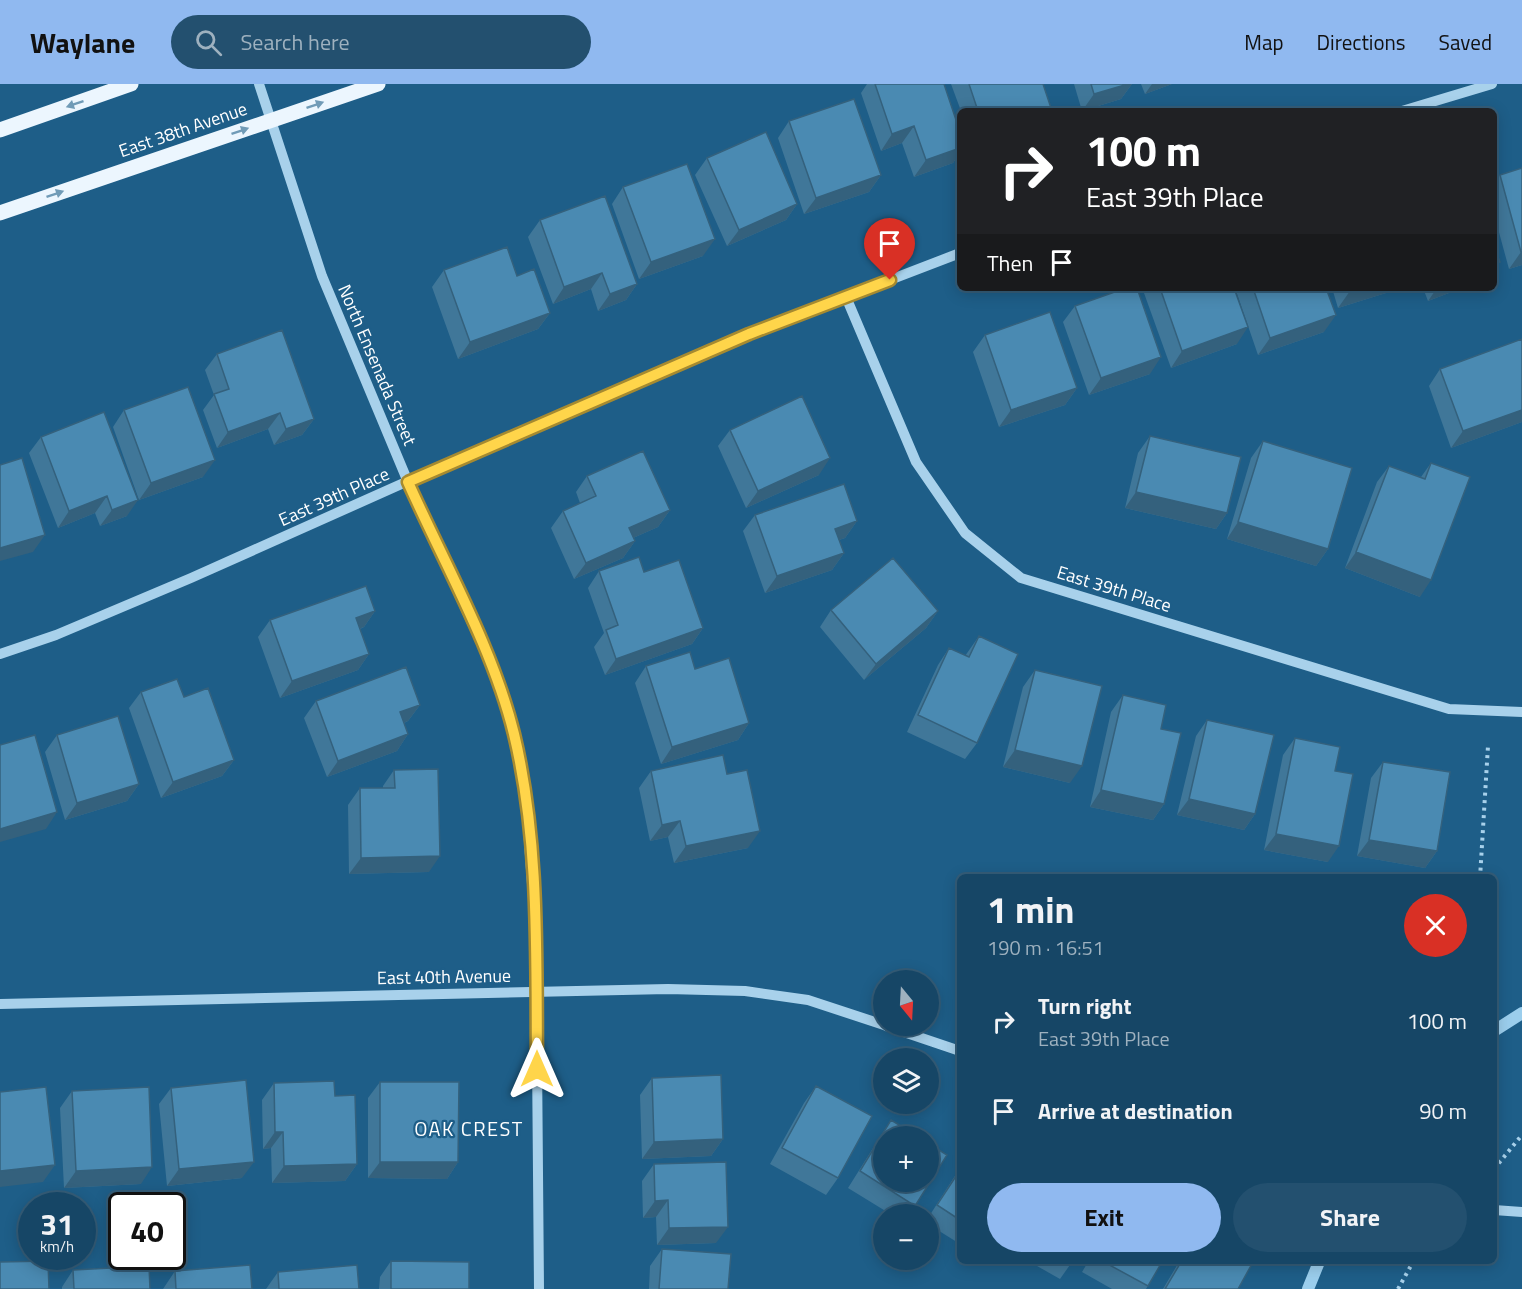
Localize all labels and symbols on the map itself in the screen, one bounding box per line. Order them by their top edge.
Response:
street label: East 38th Avenue [115,95,251,164]
one-way arrow [66,99,84,109]
one-way arrow [306,100,324,110]
one-way arrow [231,126,249,135]
one-way arrow [46,189,64,198]
pin [864,218,915,280]
street label: North Ensenada Street [331,280,424,450]
street label: East 39th Place [274,460,393,533]
street label: East 39th Place [1054,558,1175,619]
street label: East 40th Avenue [377,962,511,991]
north arrow [873,970,939,1036]
position arrow [505,1037,569,1101]
district label: OAK CREST [414,1113,524,1144]
speed limit sign: 40 [108,1192,186,1270]

